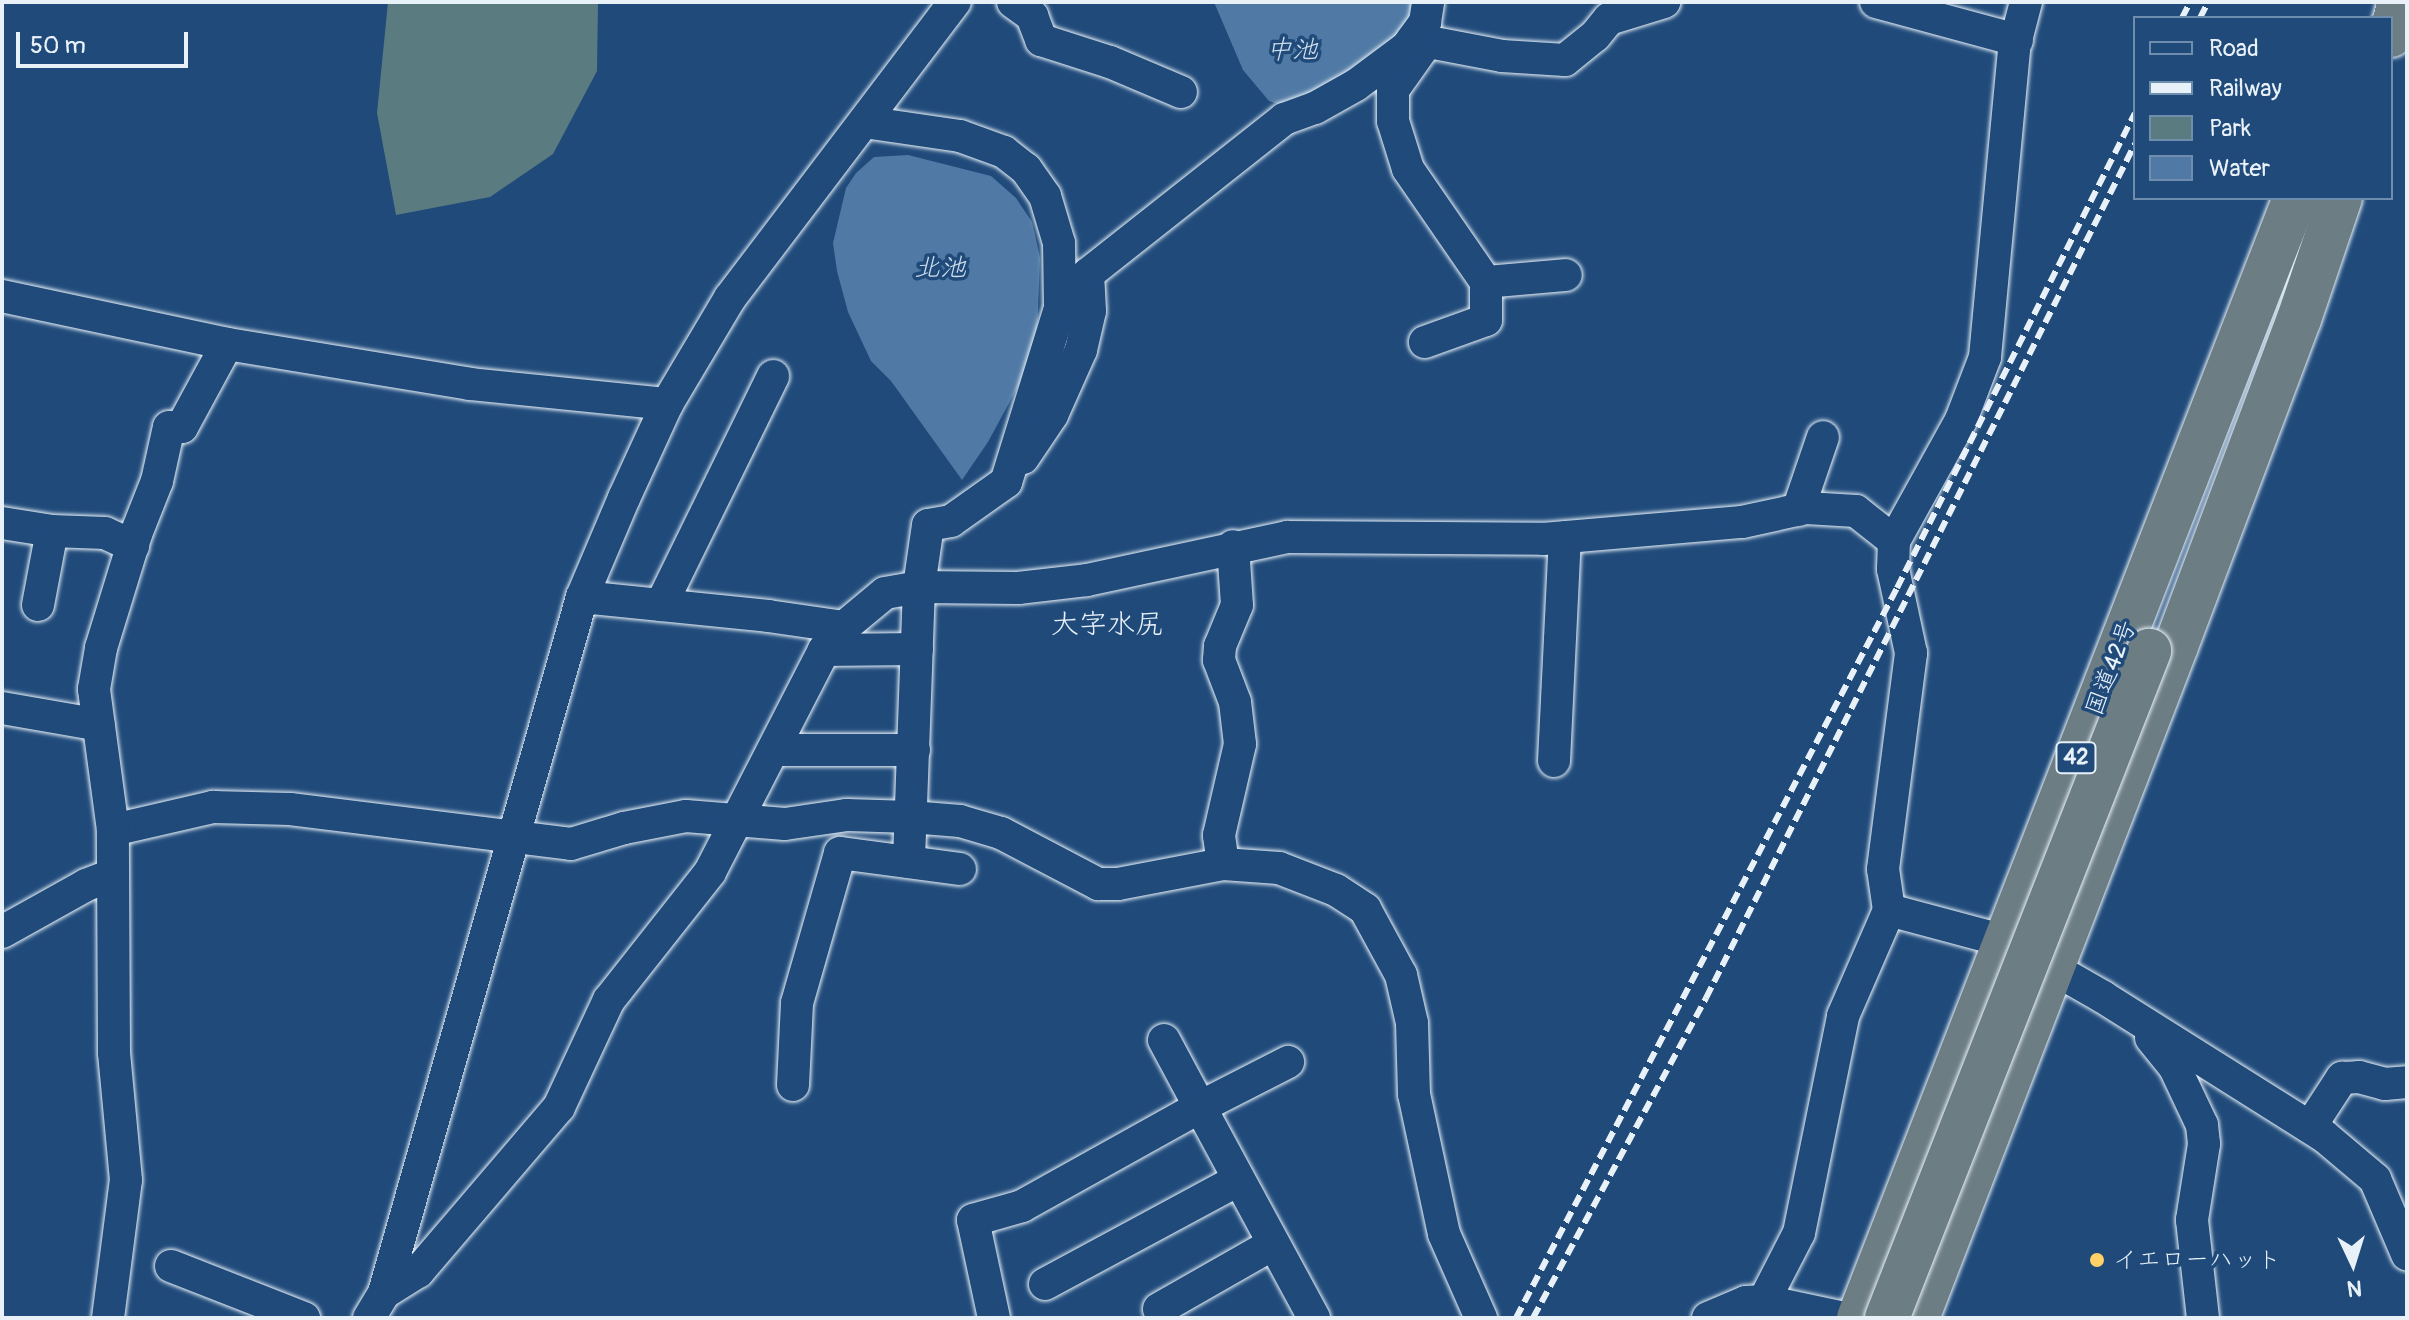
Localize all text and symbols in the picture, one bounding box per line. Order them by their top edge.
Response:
scale bar [20,16,192,66]
legend [2133,16,2393,200]
text: 50 m [30,31,86,60]
text: Road [2209,34,2259,63]
water label: 中池 [1266,35,1318,67]
text: Railway [2209,74,2282,103]
text: Park [2209,114,2251,143]
text: Water [2209,154,2270,183]
water label: 北池 [914,253,966,285]
district label: 大字水尻 [1051,608,1163,642]
street label: 国道42号 [2080,616,2142,720]
road number: 42 [2054,740,2098,776]
north arrow [2313,1224,2393,1304]
place label: イエローハット [2113,1246,2281,1274]
marker: イエローハット [2088,1251,2106,1269]
text: N [2346,1273,2363,1302]

